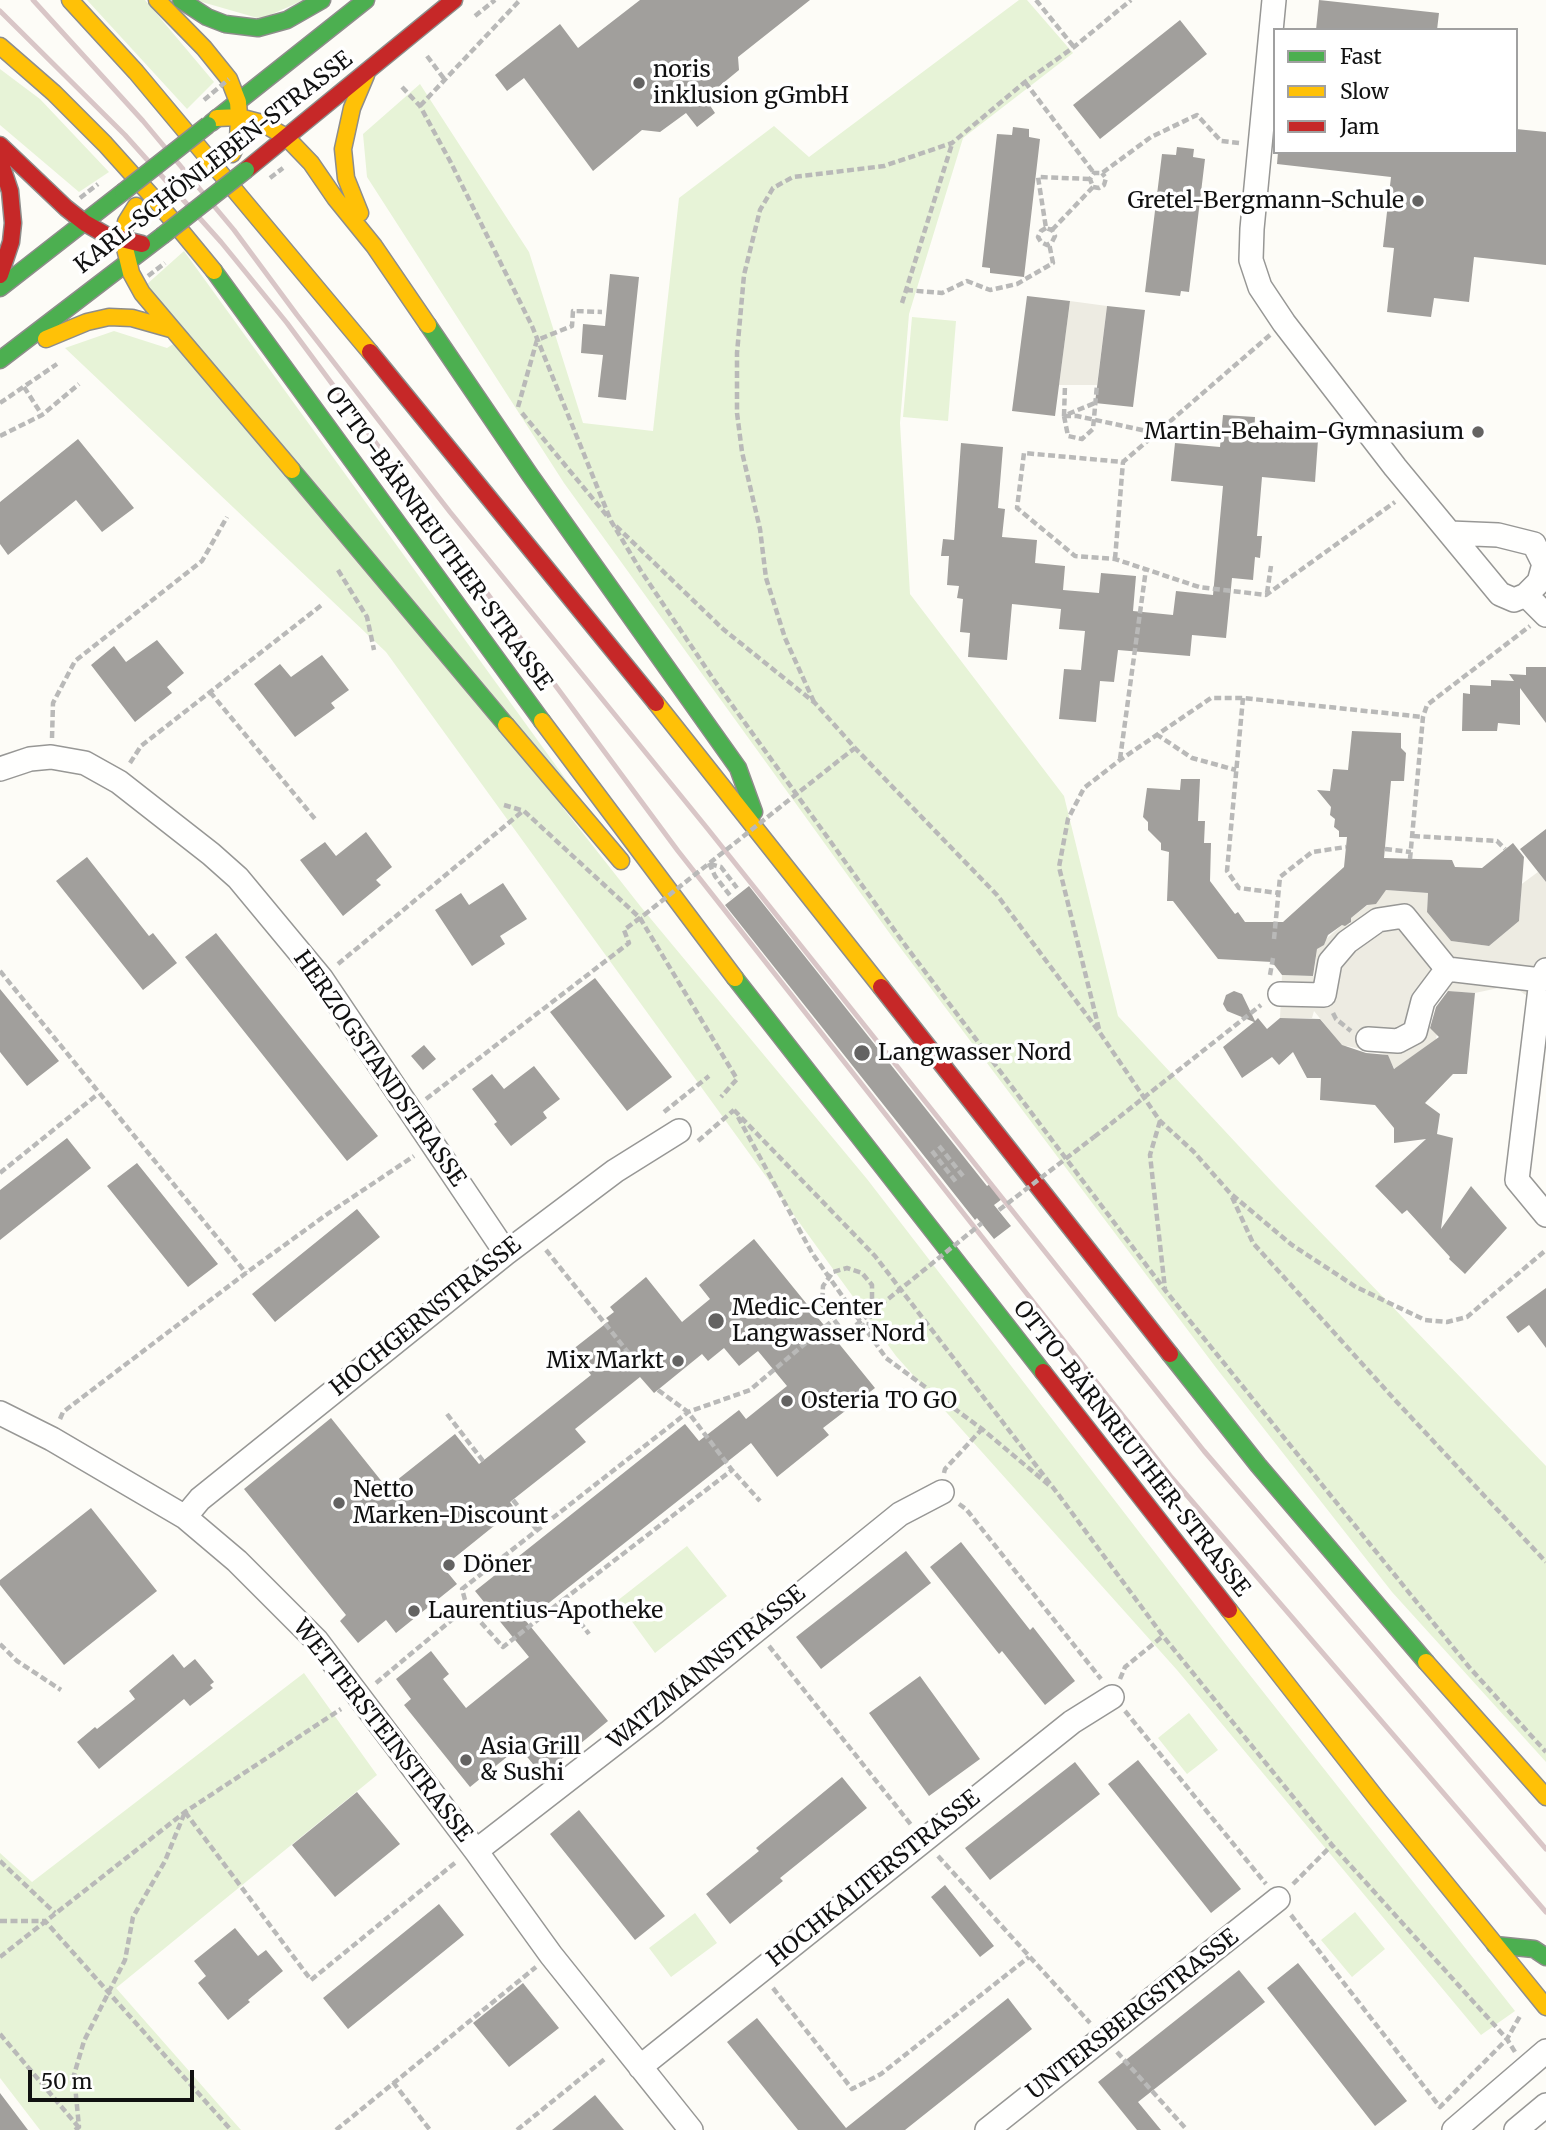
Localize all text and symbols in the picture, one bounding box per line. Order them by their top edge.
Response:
legend [1273,28,1518,154]
text: Fast [1340,43,1382,70]
street label: KARL-SCHÖNLEBEN-STRASSE [70,46,358,280]
place label: noris inklusion gGmbH [653,56,849,110]
marker: noris inklusion gGmbH [631,75,647,91]
text: Slow [1340,78,1389,105]
text: Jam [1340,113,1379,140]
place label: Gretel-Bergmann-Schule [1127,187,1404,215]
marker: Gretel-Bergmann-Schule [1410,193,1426,209]
street label: OTTO-BÄRNREUTHER-STRASSE [319,382,557,696]
place label: Martin-Behaim-Gymnasium [1144,418,1464,446]
marker: Martin-Behaim-Gymnasium [1470,424,1486,440]
street label: HERZOGSTANDSTRASSE [287,946,471,1192]
place label: Langwasser Nord [878,1039,1071,1067]
marker: Langwasser Nord [852,1043,872,1063]
street label: HOCHGERNSTRASSE [325,1232,527,1402]
place label: Medic-Center Langwasser Nord [732,1294,925,1348]
street label: OTTO-BÄRNREUTHER-STRASSE [1007,1295,1255,1603]
marker: Medic-Center Langwasser Nord [706,1311,726,1331]
place label: Mix Markt [546,1347,664,1375]
marker: Mix Markt [670,1353,686,1369]
place label: Osteria TO GO [801,1387,957,1415]
marker: Osteria TO GO [779,1393,795,1409]
place label: Netto Marken-Discount [353,1476,548,1530]
marker: Netto Marken-Discount [331,1495,347,1511]
place label: Döner [463,1551,532,1579]
marker: Döner [441,1557,457,1573]
street label: WATZMANNSTRASSE [603,1580,811,1756]
place label: Laurentius-Apotheke [428,1597,663,1625]
marker: Laurentius-Apotheke [406,1603,422,1619]
street label: WETTERSTEINSTRASSE [286,1614,478,1848]
place label: Asia Grill & Sushi [480,1733,581,1787]
marker: Asia Grill & Sushi [458,1752,474,1768]
street label: HOCHKALTERSTRASSE [762,1785,986,1973]
street label: UNTERSBERGSTRASSE [1022,1924,1244,2106]
scale bar [32,2056,198,2100]
text: 50 m [41,2068,92,2095]

